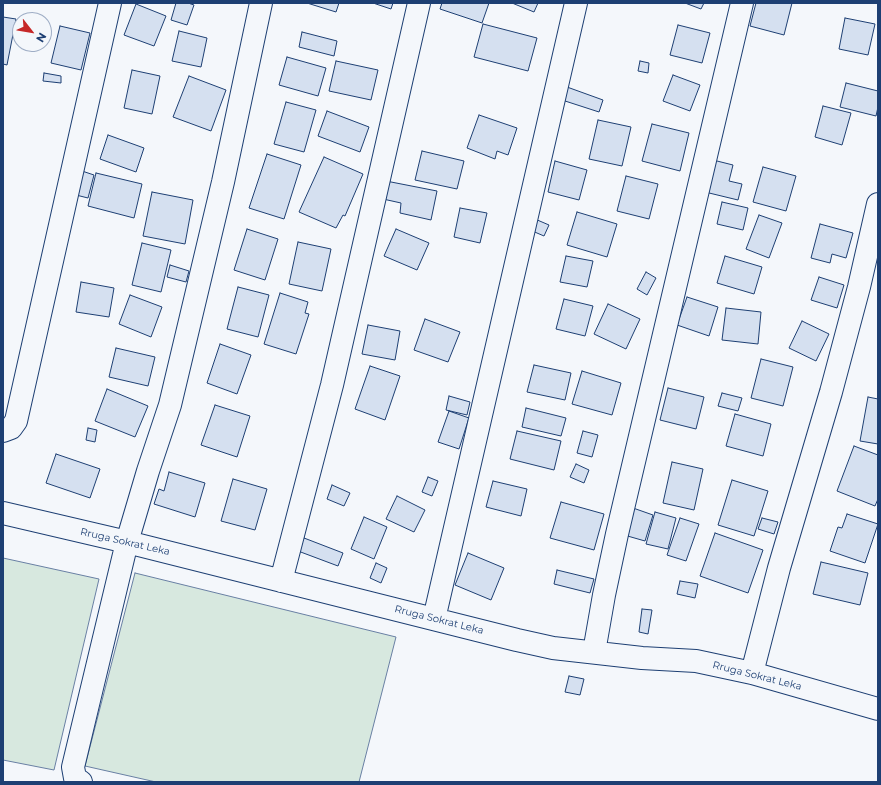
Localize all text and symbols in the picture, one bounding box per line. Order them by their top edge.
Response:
north arrow [12,12,52,52]
text: N [33,30,50,45]
street label: Rruga Sokrat Leka [79,526,171,558]
street label: Rruga Sokrat Leka [393,603,485,637]
street label: Rruga Sokrat Leka [711,659,803,693]

